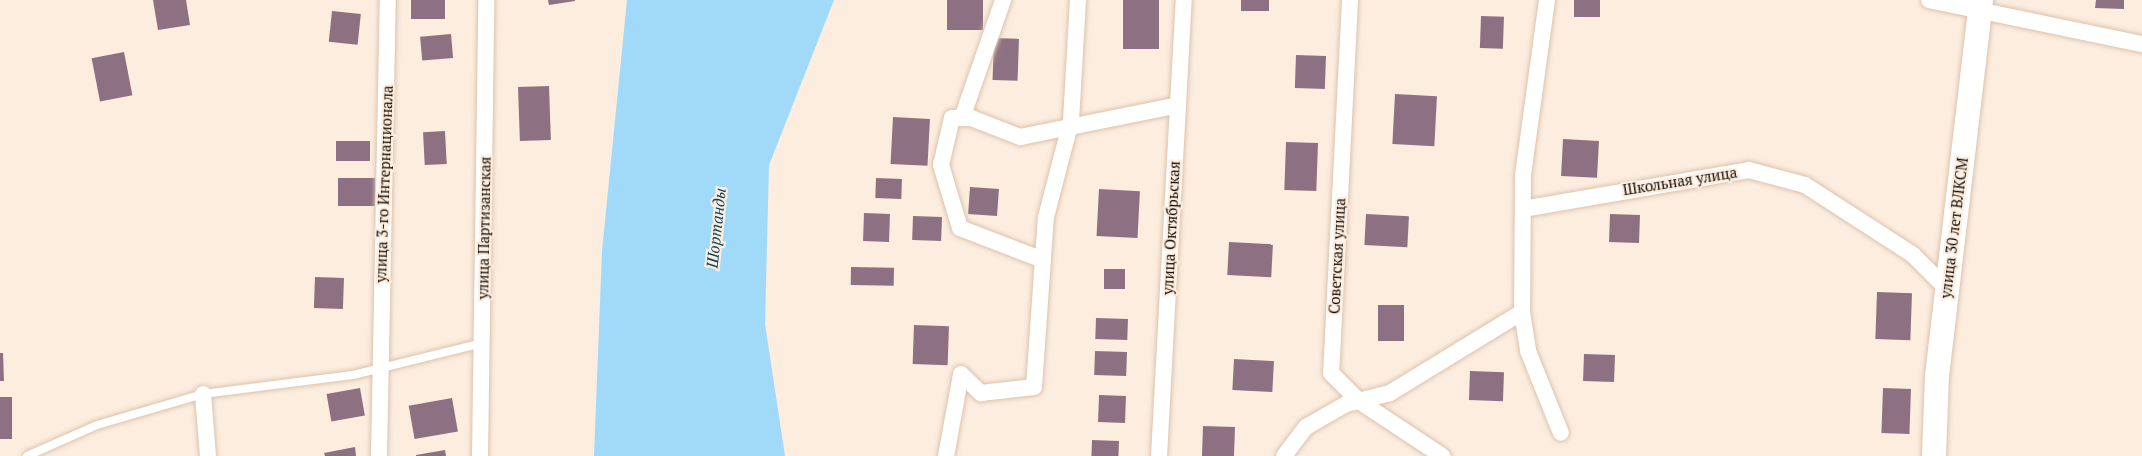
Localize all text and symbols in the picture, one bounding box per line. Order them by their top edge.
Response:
street label: улица 3-го Интернационала [372,85,396,283]
street label: улица 30 лет ВЛКСМ [1936,156,1972,300]
street label: улица Партизанская [474,157,494,299]
street label: улица Октябрьская [1159,161,1183,295]
street label: Школьная улица [1622,163,1738,199]
water label: Шортанды [702,187,730,269]
street label: Советская улица [1325,198,1349,314]

